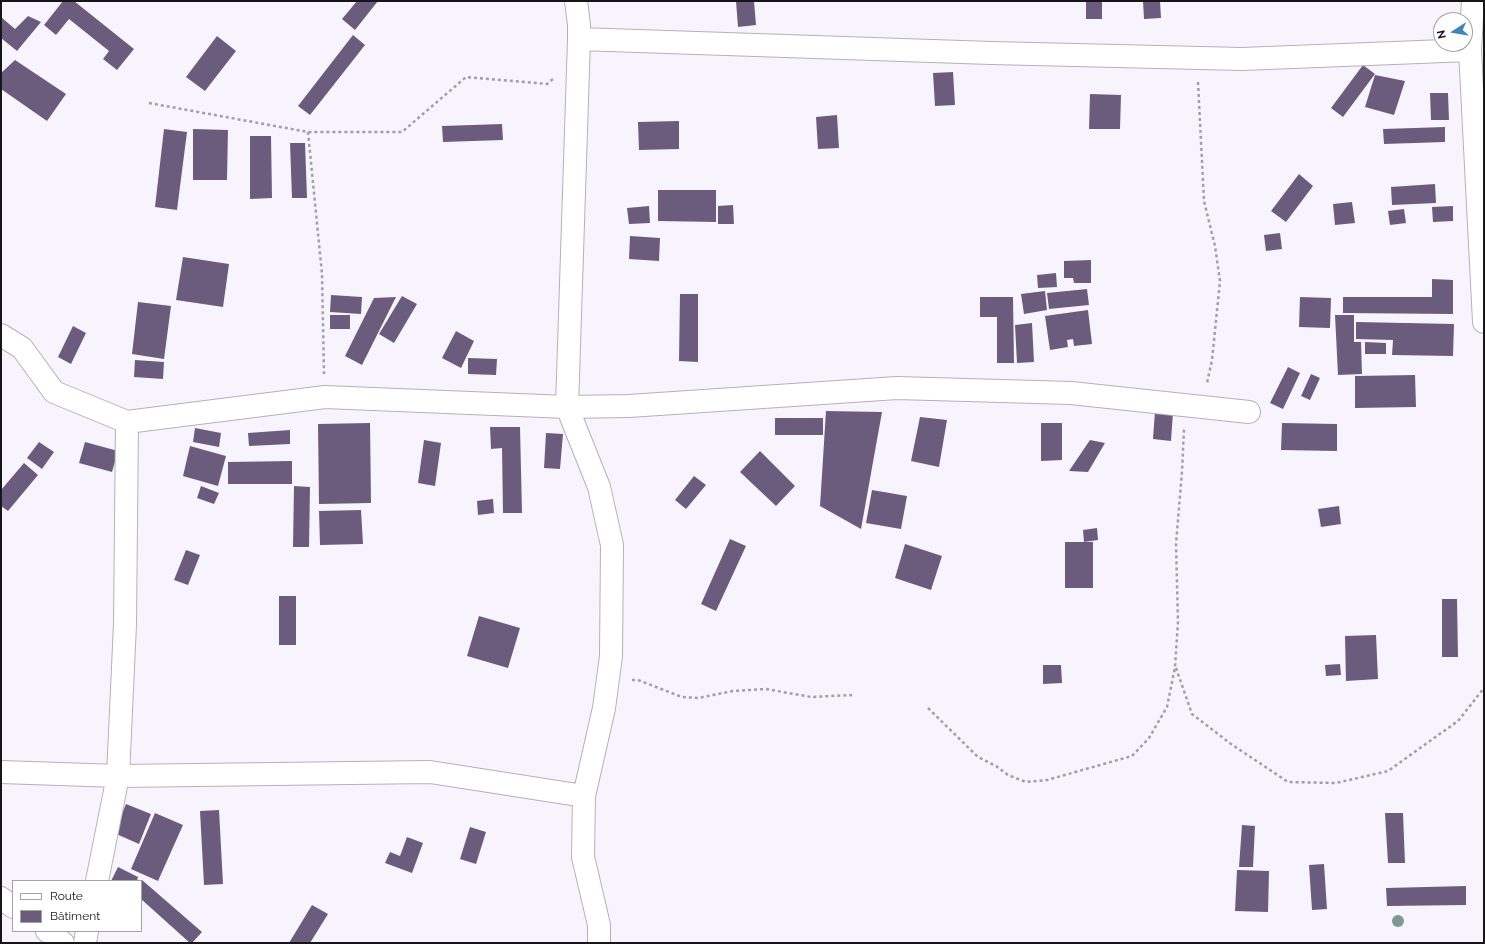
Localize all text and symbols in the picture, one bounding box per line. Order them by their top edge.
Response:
north arrow [1433,12,1473,52]
text: N [1435,29,1449,40]
legend [12,880,142,932]
text: Route [50,889,83,903]
text: Bâtiment [50,909,100,923]

